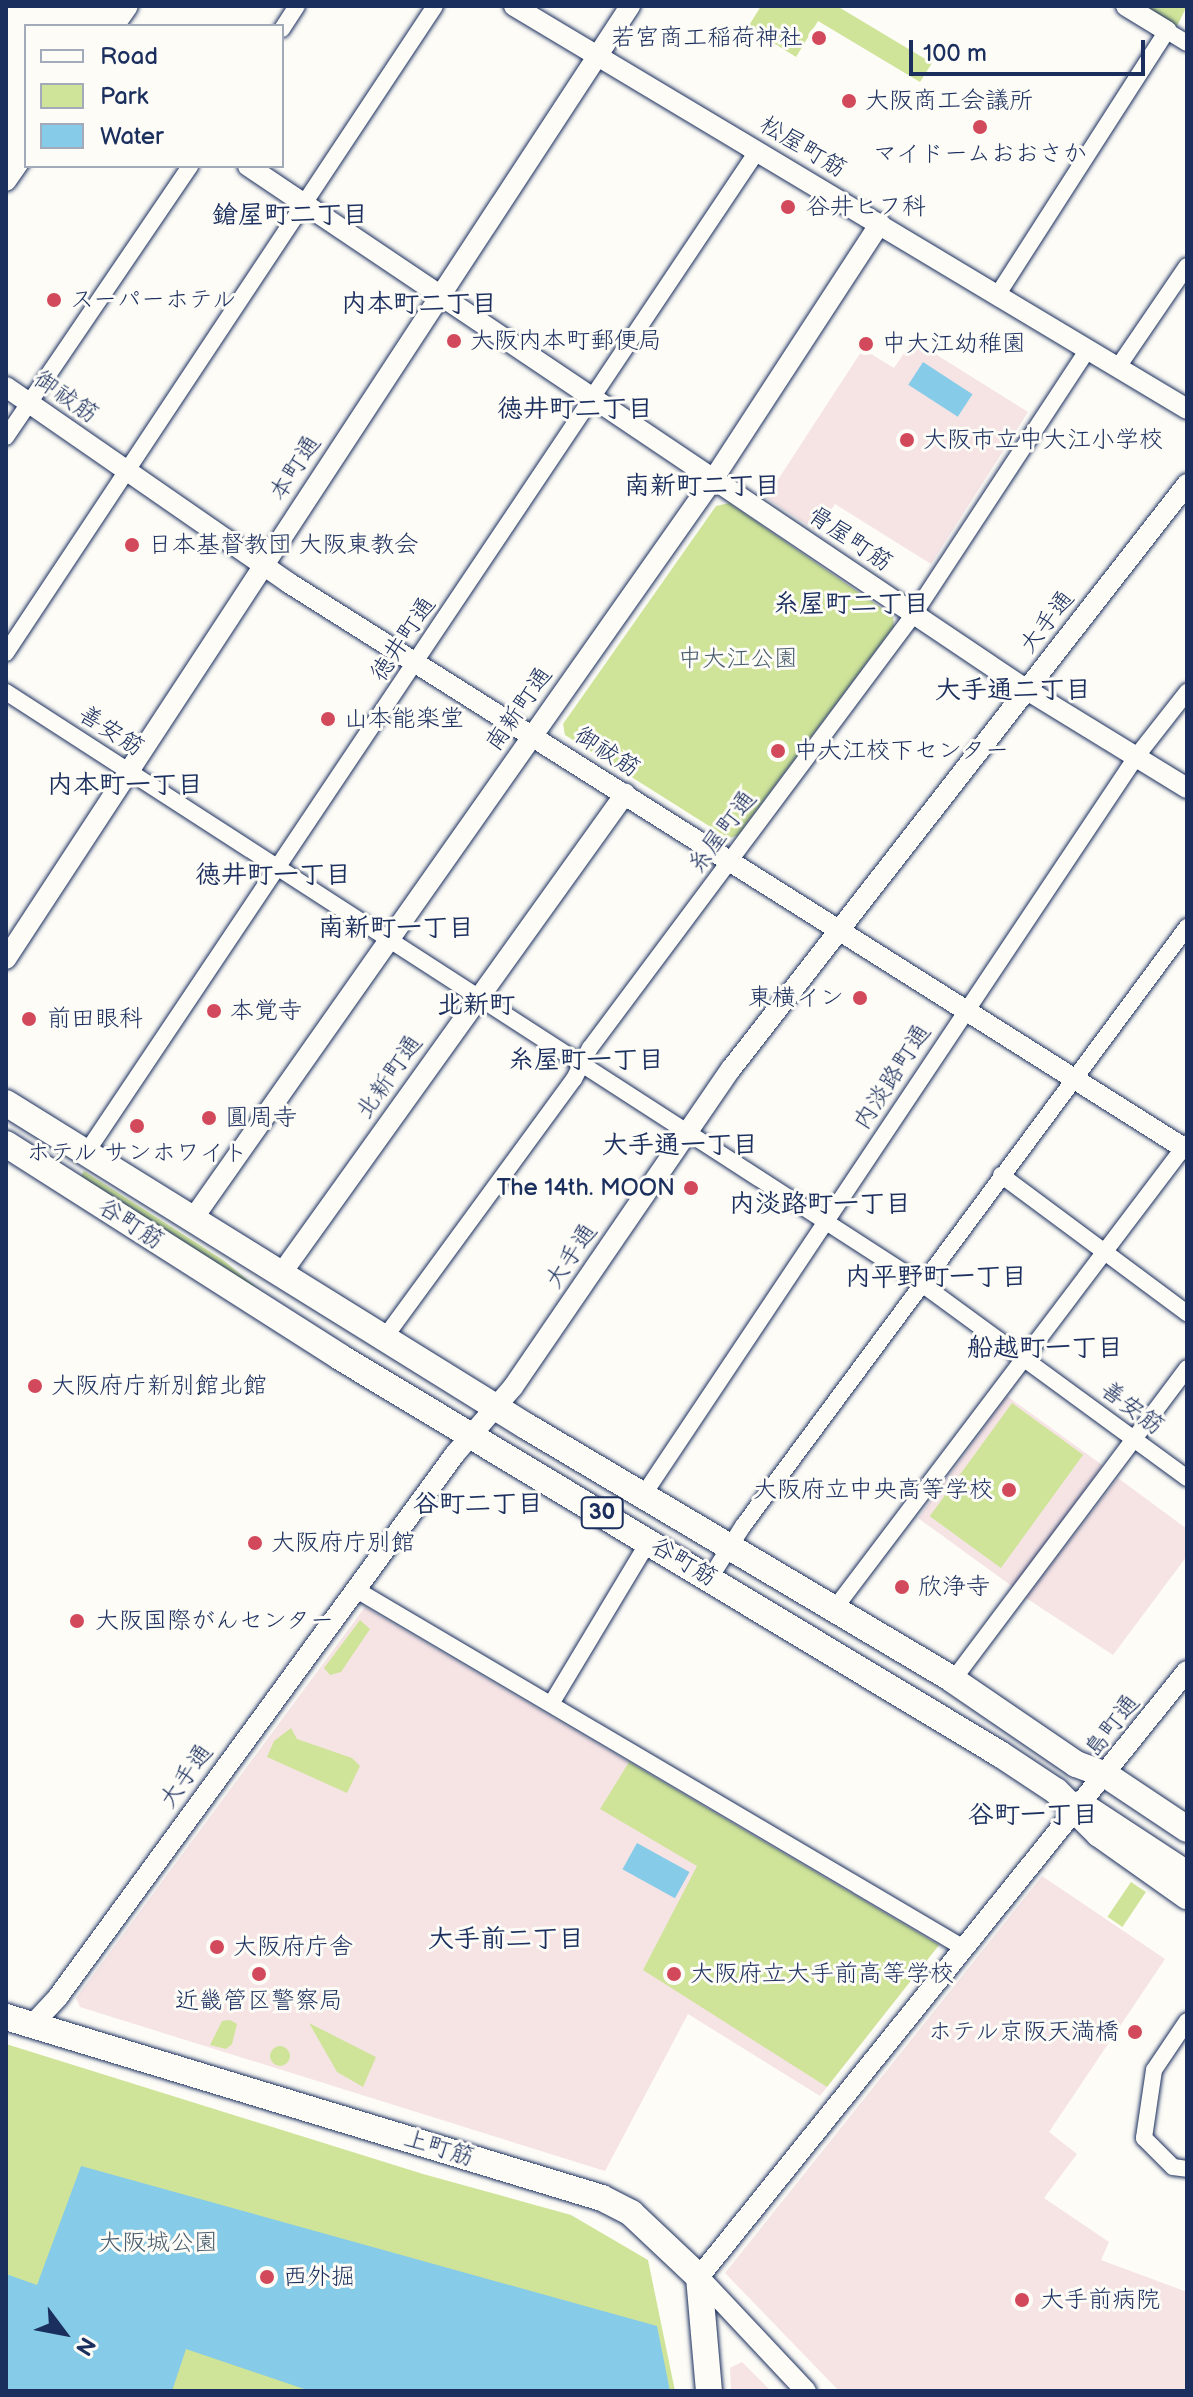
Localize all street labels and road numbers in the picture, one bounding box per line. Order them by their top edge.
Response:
street label: 松屋町筋 [754,110,852,184]
street label: 御祓筋 [28,365,104,429]
street label: 本町通 [263,430,327,506]
street label: 骨屋町筋 [802,500,898,578]
street label: 大手通 [1013,585,1081,659]
street label: 徳井町通 [364,591,442,687]
street label: 南新町通 [480,661,558,757]
street label: 善安筋 [73,699,149,763]
street label: 御祓筋 [569,720,645,784]
street label: 糸屋町通 [682,785,762,879]
street label: 内淡路町通 [847,1019,937,1135]
street label: 北新町通 [350,1029,428,1125]
street label: 谷町筋 [93,1192,169,1256]
street label: 大手通 [539,1218,603,1294]
street label: 善安筋 [1095,1375,1169,1441]
road number: 30 [580,1495,624,1531]
street label: 谷町筋 [646,1531,722,1593]
street label: 島町通 [1078,1689,1146,1763]
street label: 大手通 [153,1738,219,1814]
street label: 上町筋 [400,2124,478,2172]

